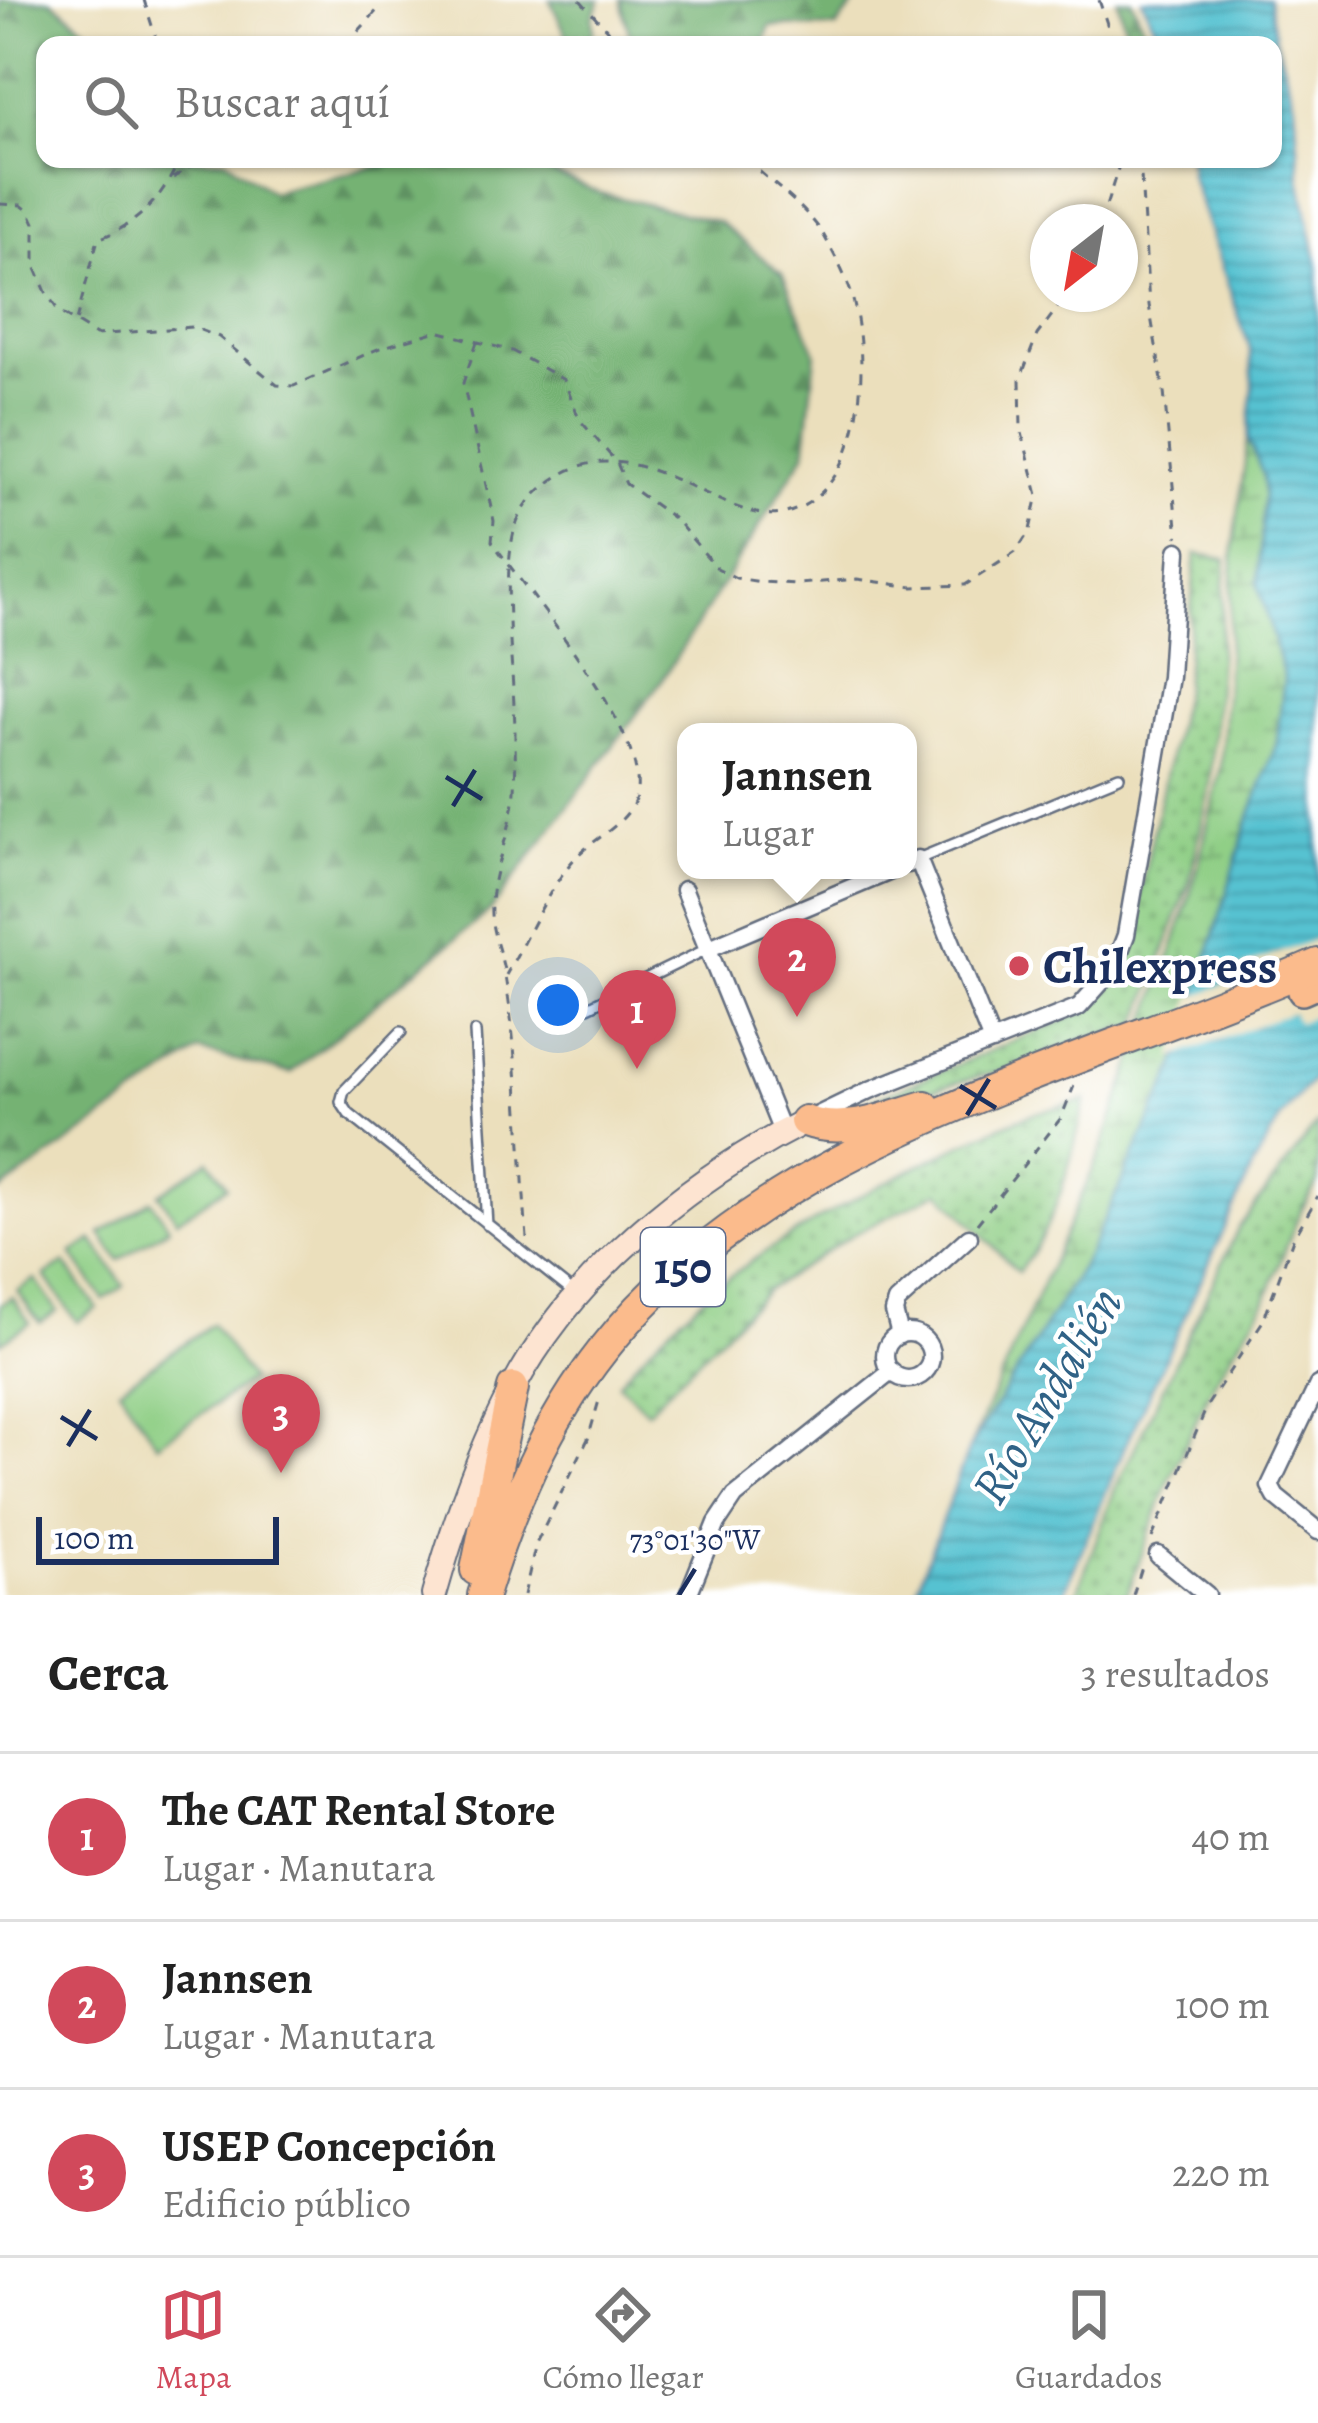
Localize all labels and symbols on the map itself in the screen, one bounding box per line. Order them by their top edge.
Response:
north arrow [1030,204,1138,312]
pin: 2 [758,918,836,1017]
place label: Chilexpress [1043,934,1277,1000]
marker: Chilexpress [1006,953,1032,979]
pin: 1 [598,970,676,1069]
your location [528,975,588,1035]
road number: 150 [641,1228,725,1306]
water label: Río Andalién [955,1274,1139,1517]
pin: 3 [242,1374,320,1473]
scale bar [36,1511,279,1564]
text: 73°01'30"W [629,1520,761,1560]

